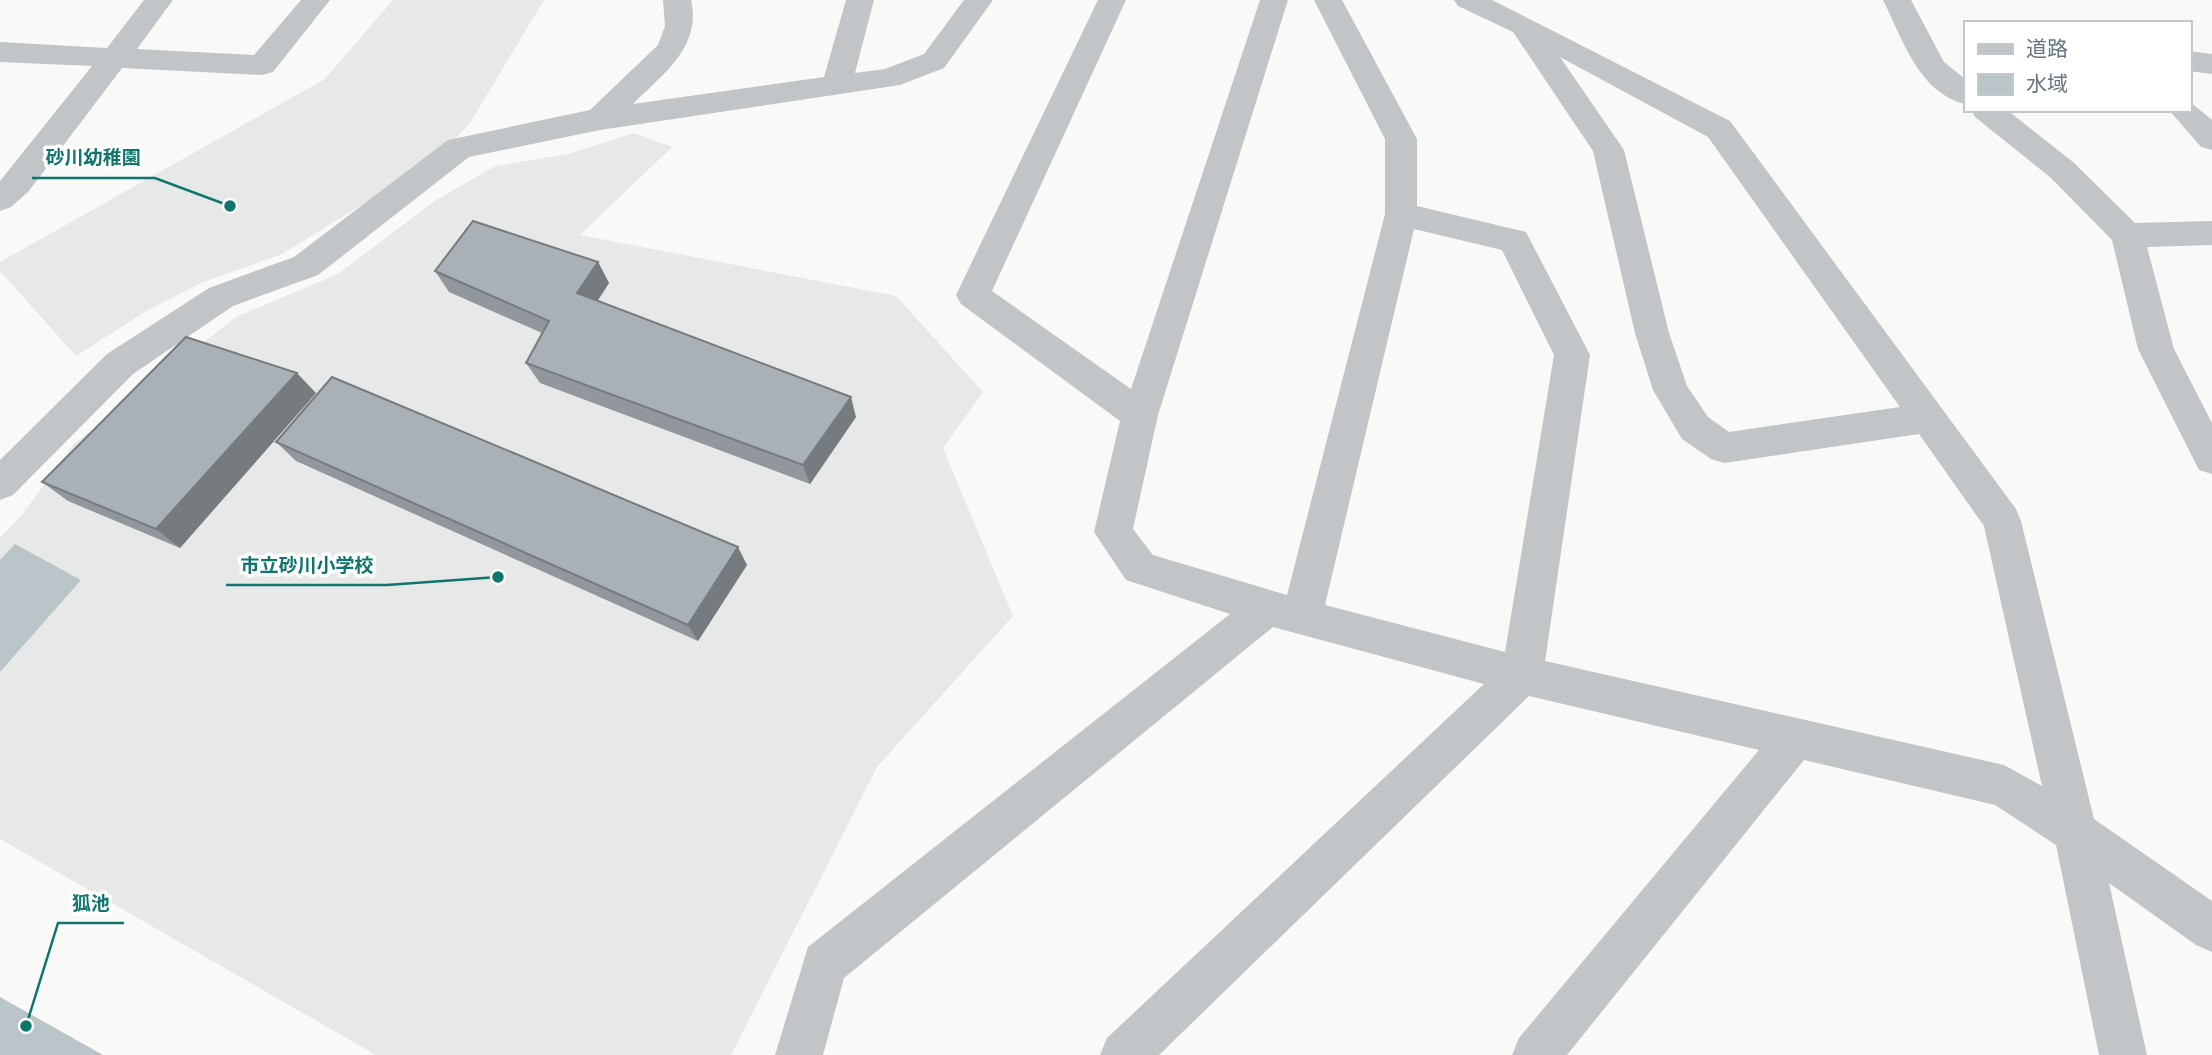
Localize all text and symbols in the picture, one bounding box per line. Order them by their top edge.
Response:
legend [1964,21,2191,112]
text: 道路 [2026,35,2068,62]
text: 水域 [2026,70,2068,97]
callout: 砂川幼稚園 [32,138,155,178]
text: 砂川幼稚園 [45,145,141,169]
callout: 市立砂川小学校 [226,545,387,585]
text: 市立砂川小学校 [240,553,374,577]
callout: 狐池 [58,883,124,923]
text: 狐池 [72,891,110,915]

